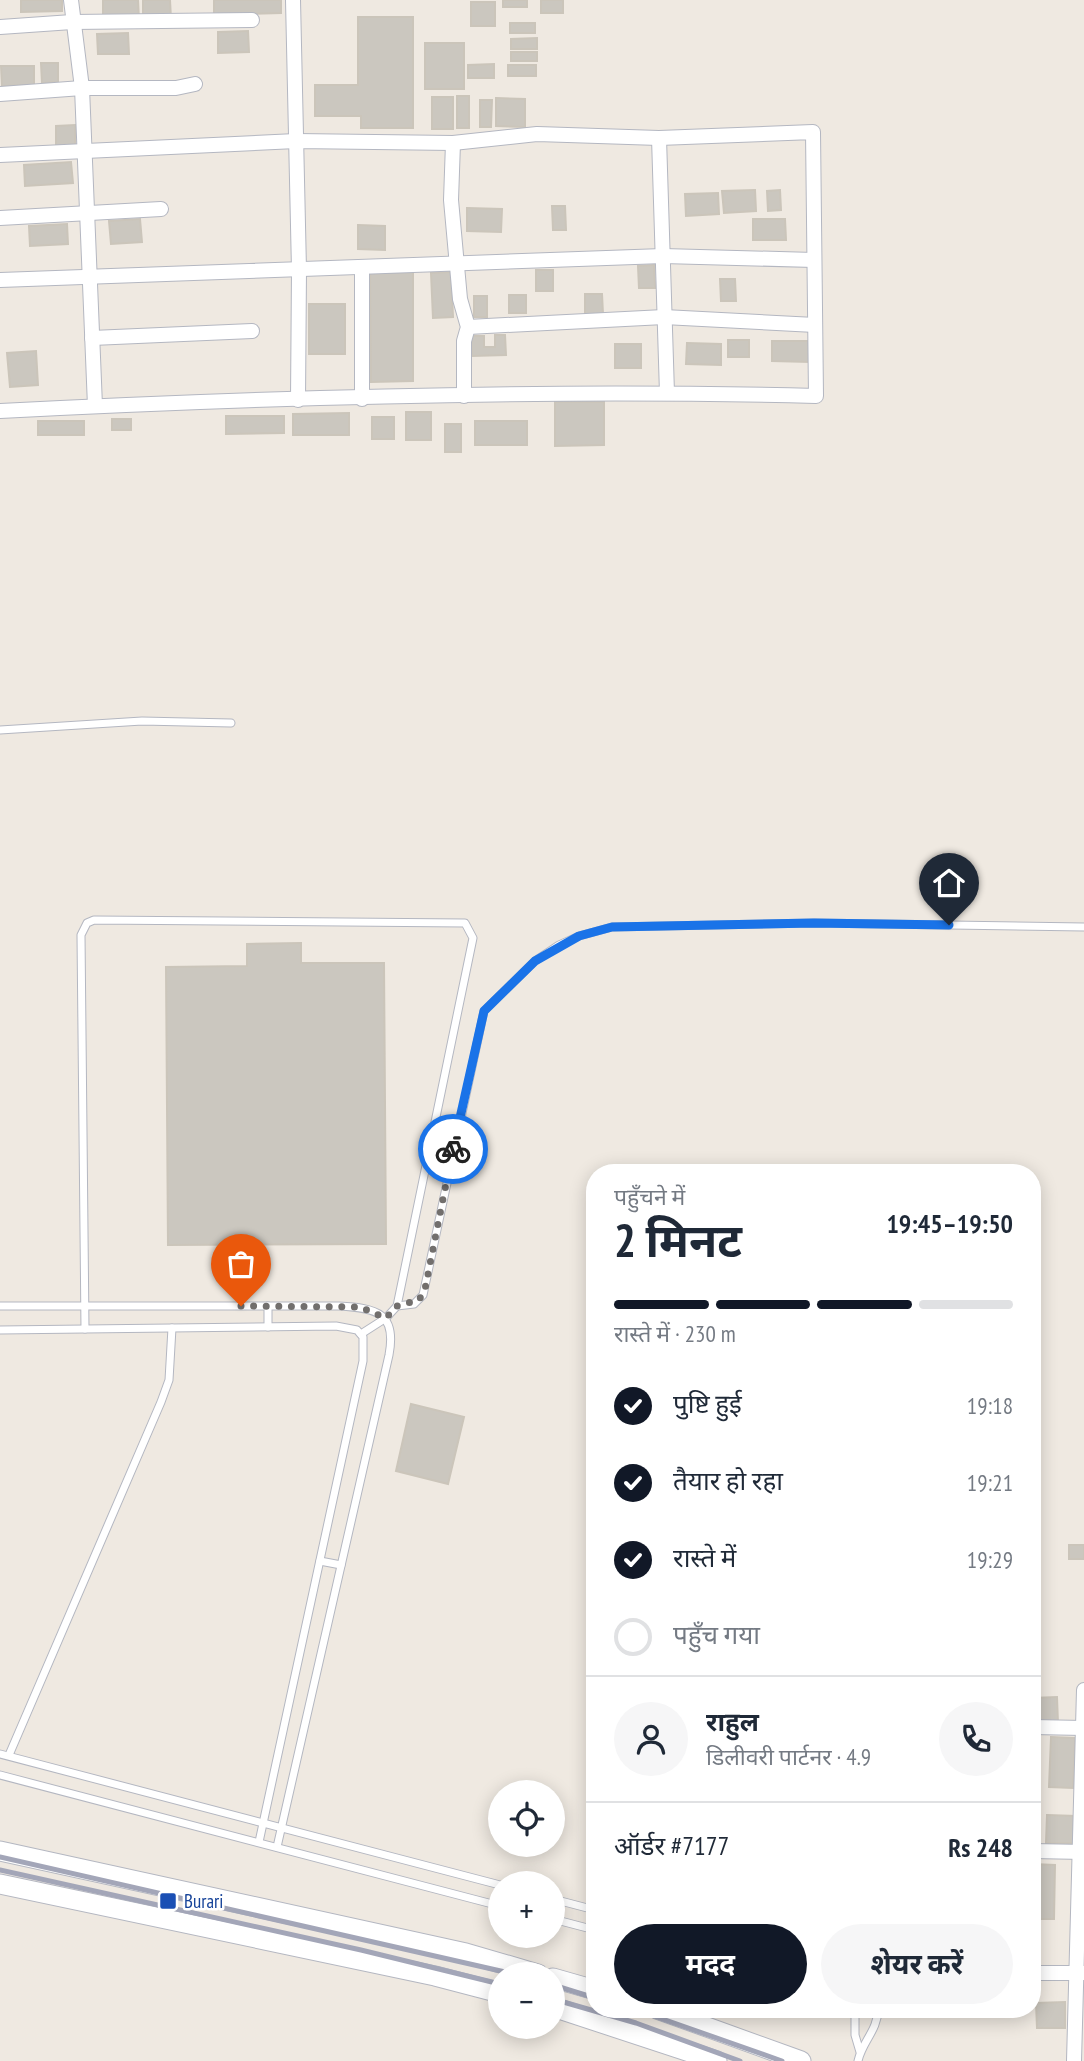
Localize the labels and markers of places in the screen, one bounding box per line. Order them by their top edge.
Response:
pin [919,853,979,925]
pin [211,1234,271,1306]
place label: Burari [184,1889,223,1913]
marker: Burari [158,1891,178,1911]

